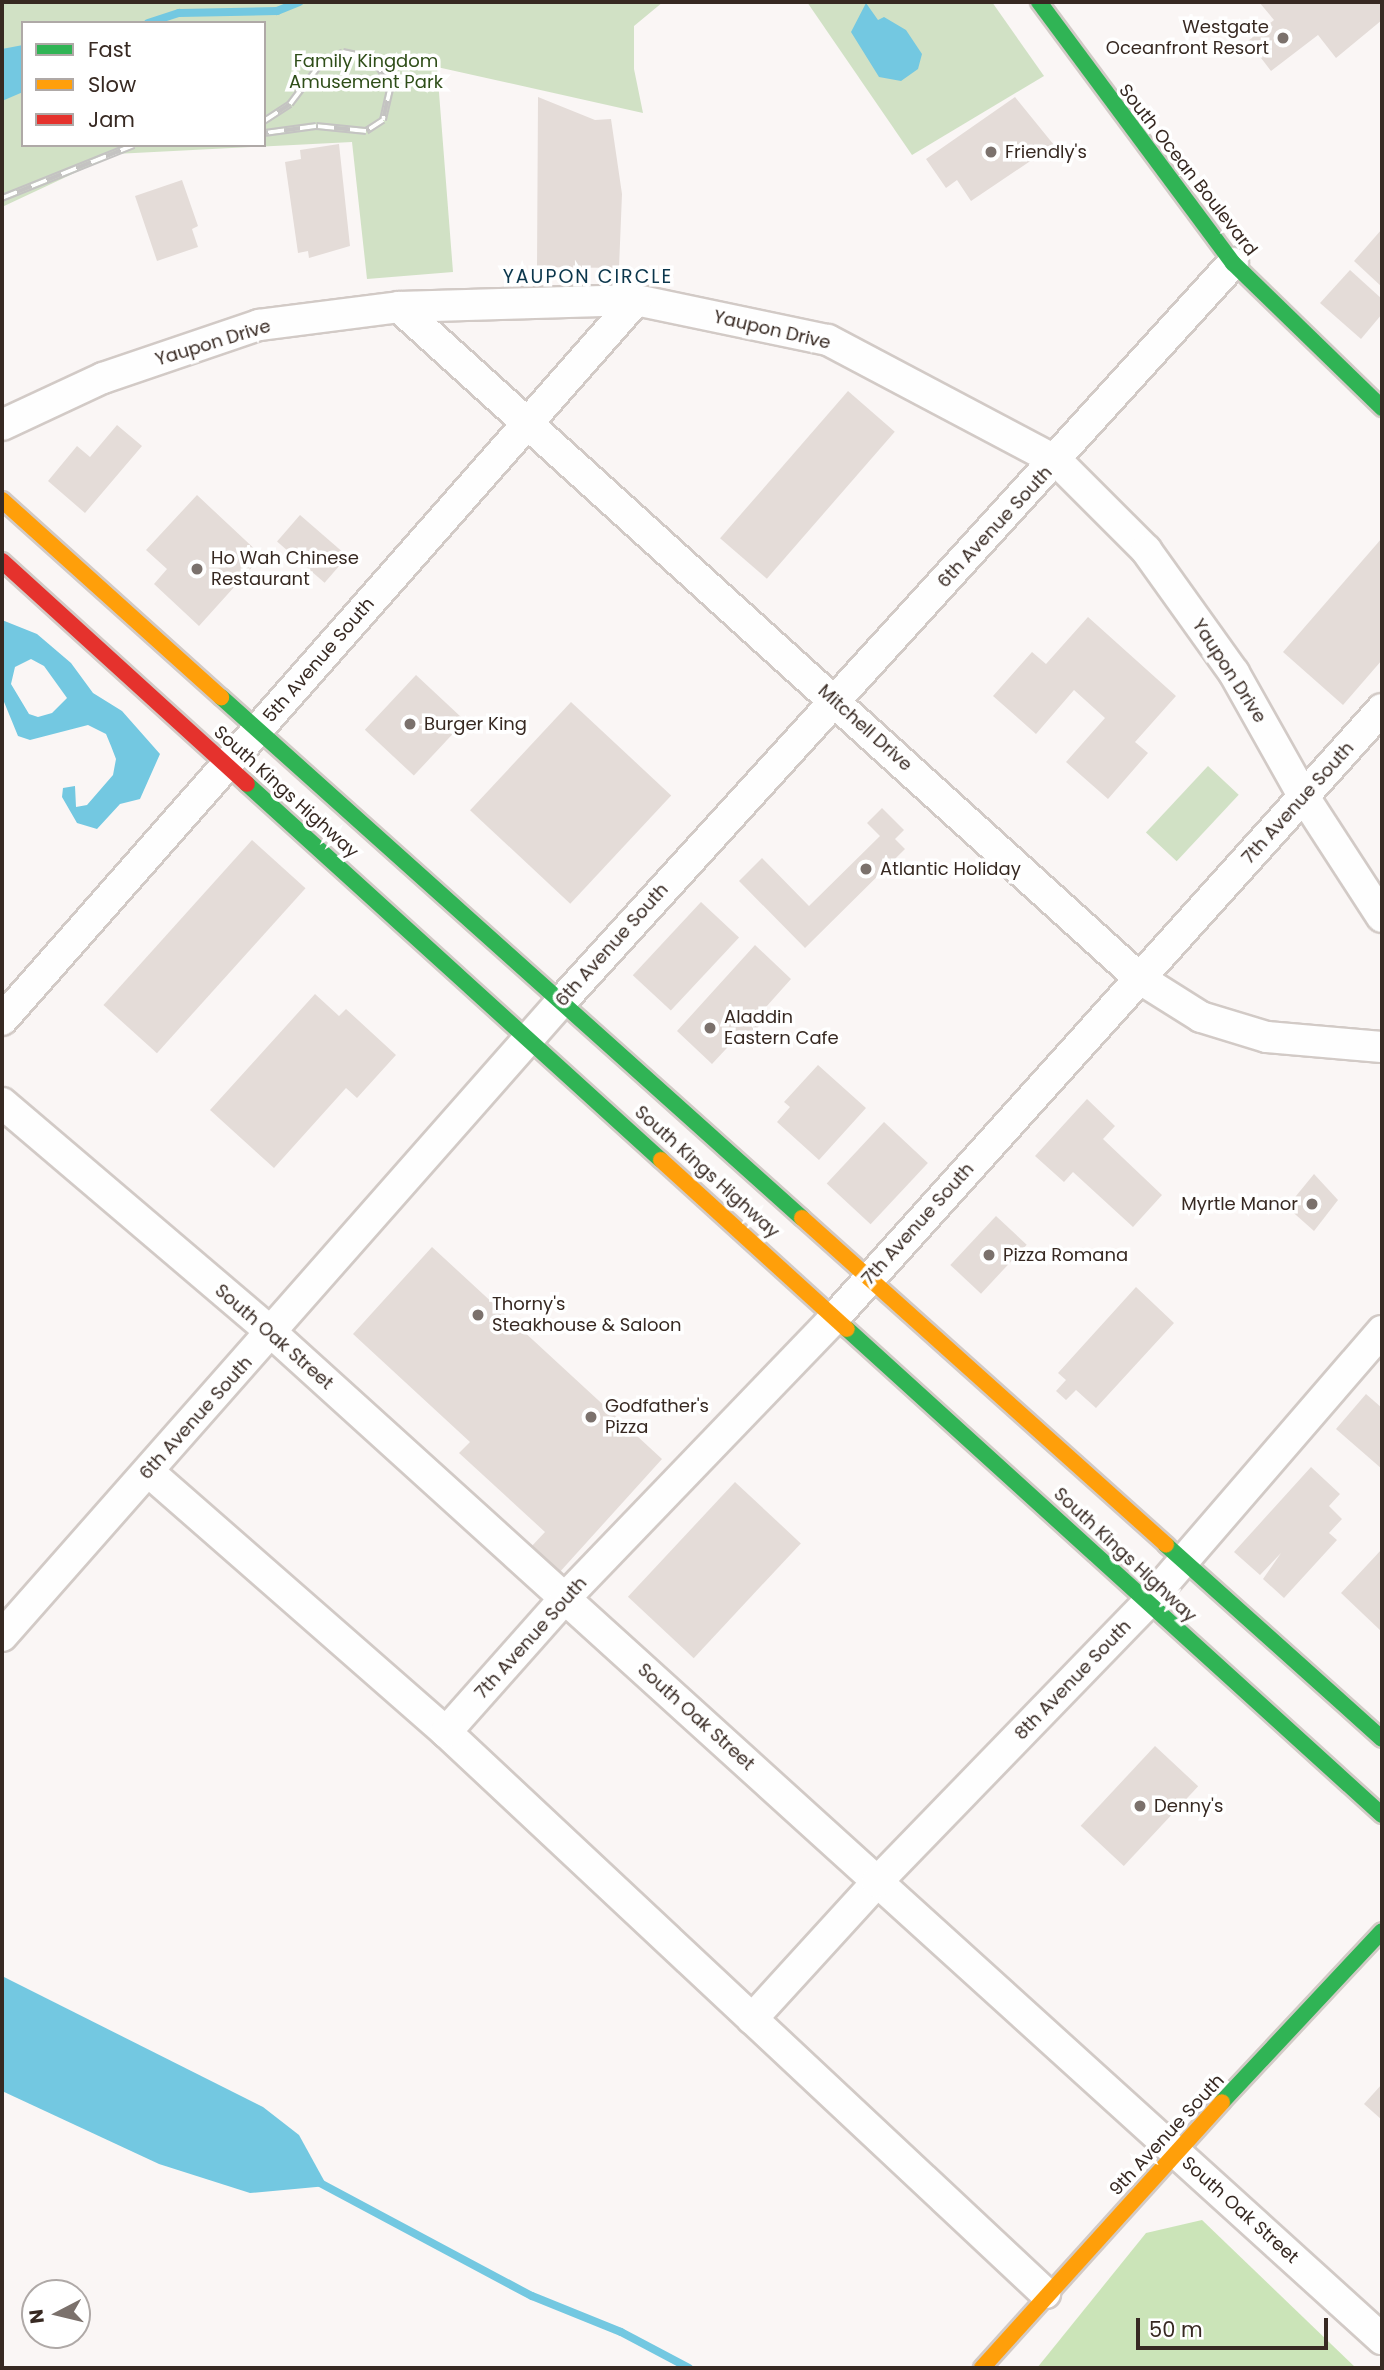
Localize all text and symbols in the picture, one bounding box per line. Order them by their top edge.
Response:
place label: Westgate Oceanfront Resort [1106,17,1269,60]
legend [21,21,266,147]
marker: Westgate Oceanfront Resort [1275,30,1291,46]
text: Fast [88,35,131,64]
park label: Family Kingdom Amusement Park [289,51,443,94]
text: Slow [88,70,136,99]
street label: South Ocean Boulevard [1114,80,1262,260]
text: Jam [88,105,135,134]
place label: Friendly's [1005,141,1087,163]
marker: Friendly's [983,144,999,160]
district label: YAUPON CIRCLE [504,266,672,288]
street label: Yaupon Drive [711,306,833,354]
street label: Yaupon Drive [153,315,273,371]
street label: 6th Avenue South [933,462,1057,592]
place label: Ho Wah Chinese Restaurant [211,548,359,590]
marker: Ho Wah Chinese Restaurant [189,561,205,577]
street label: 5th Avenue South [259,593,379,727]
street label: Yaupon Drive [1187,615,1271,727]
street label: Mitchell Drive [814,680,916,776]
place label: Burger King [424,713,527,735]
marker: Burger King [402,716,418,732]
street label: South Kings Highway [209,721,363,863]
street label: 7th Avenue South [1238,738,1358,868]
place label: Atlantic Holiday [880,858,1021,880]
marker: Atlantic Holiday [858,861,874,877]
street label: 6th Avenue South [551,879,673,1011]
place label: Aladdin Eastern Cafe [724,1007,839,1050]
marker: Aladdin Eastern Cafe [702,1020,718,1036]
street label: South Kings Highway [630,1101,784,1243]
street label: 7th Avenue South [858,1159,978,1289]
place label: Myrtle Manor [1181,1193,1298,1215]
marker: Myrtle Manor [1304,1196,1320,1212]
place label: Pizza Romana [1003,1244,1128,1266]
marker: Pizza Romana [981,1247,997,1263]
street label: South Oak Street [210,1280,338,1394]
place label: Thorny's Steakhouse & Saloon [492,1294,681,1336]
marker: Thorny's Steakhouse & Saloon [470,1307,486,1323]
street label: 6th Avenue South [135,1352,257,1484]
place label: Godfather's Pizza [605,1396,709,1438]
marker: Godfather's Pizza [583,1409,599,1425]
street label: South Kings Highway [1049,1483,1201,1627]
street label: 7th Avenue South [471,1573,591,1703]
street label: 8th Avenue South [1010,1616,1136,1744]
street label: South Oak Street [633,1659,759,1775]
place label: Denny's [1154,1795,1223,1817]
marker: Denny's [1132,1798,1148,1814]
street label: 9th Avenue South [1105,2070,1229,2200]
street label: South Oak Street [1177,2152,1303,2268]
north arrow [21,2279,91,2349]
scale bar [1139,2304,1332,2348]
text: N [22,2308,51,2325]
text: 50 m [1149,2315,1203,2344]

